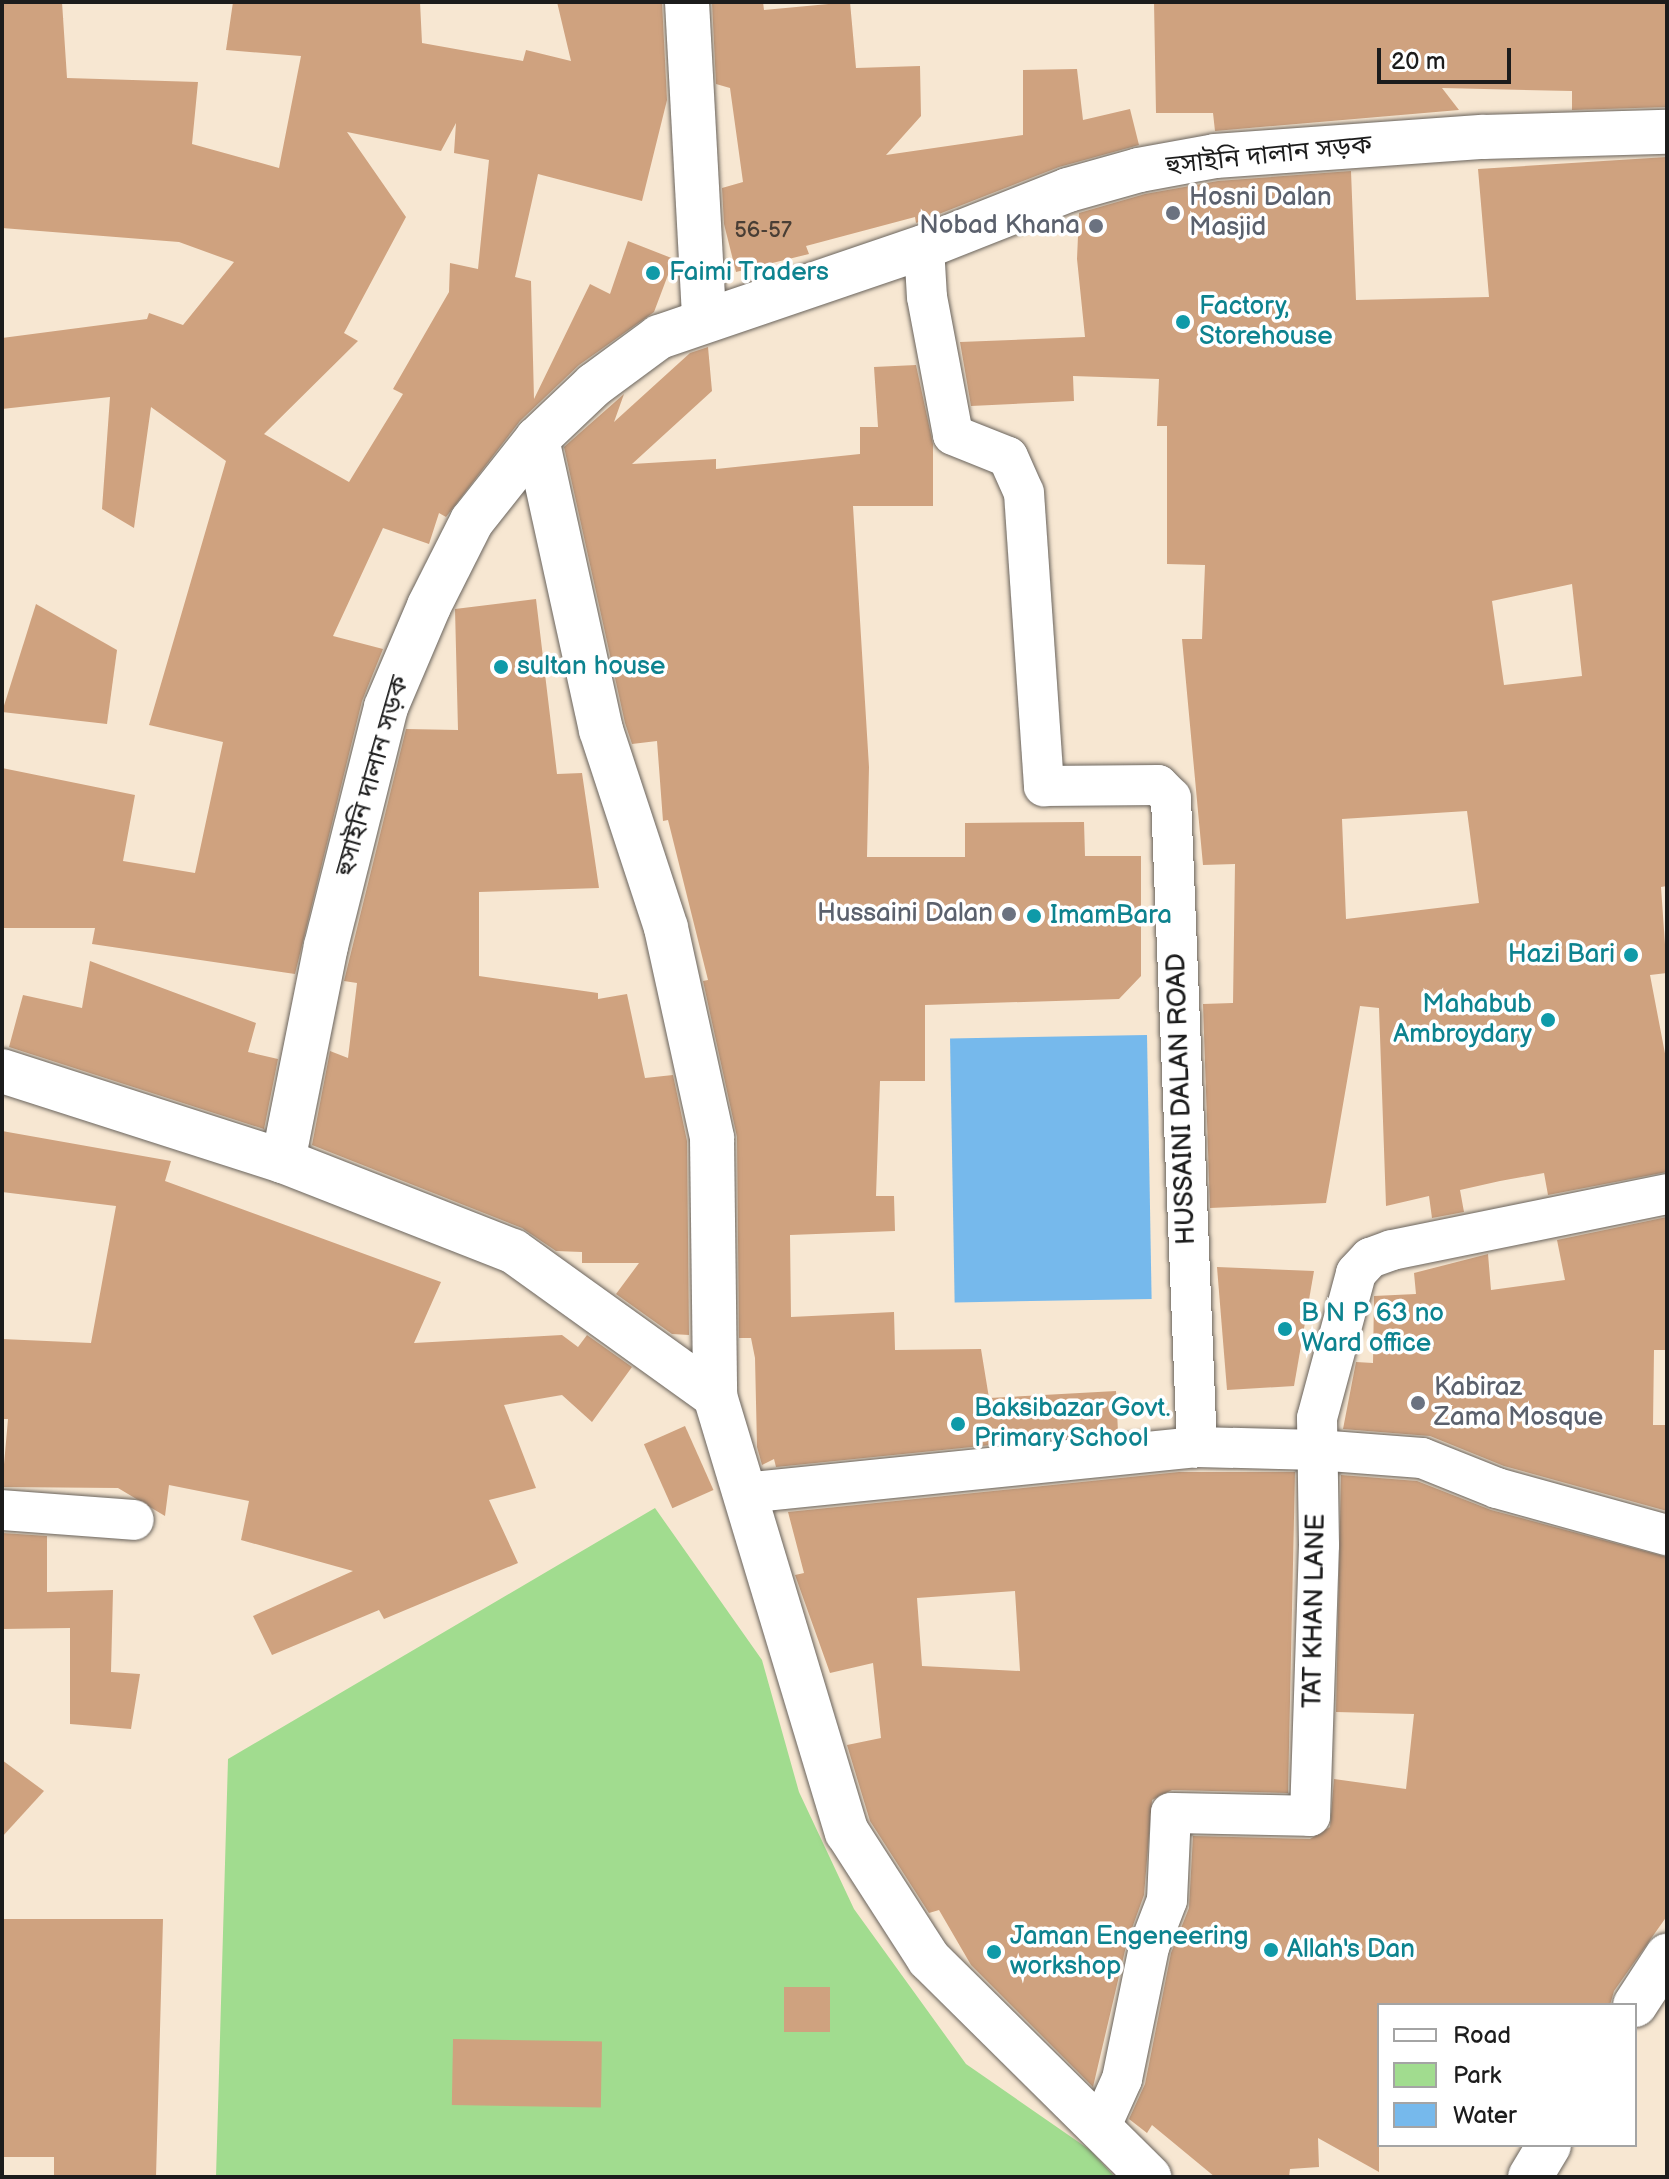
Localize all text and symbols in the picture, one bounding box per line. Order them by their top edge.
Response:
scale bar [1381,32,1515,82]
text: 20 m [1391,47,1446,76]
street label: হুসাইনি দালান সড়ক [1165,130,1373,182]
place label: Hosni Dalan Masjid [1189,182,1332,244]
marker: Hosni Dalan Masjid [1164,204,1182,222]
place label: Nobad Khana [919,210,1080,242]
marker: Nobad Khana [1087,217,1105,235]
house number: 56-57 [734,218,792,244]
place label: Faimi Traders [669,257,830,289]
marker: Faimi Traders [644,264,662,282]
place label: Factory, Storehouse [1199,291,1333,352]
marker: Factory, Storehouse [1174,313,1192,331]
place label: sultan house [517,651,665,683]
marker: sultan house [492,658,510,676]
street label: হুসাইনি দালান সড়ক [330,672,416,880]
place label: Hussaini Dalan [817,898,993,930]
place label: ImamBara [1050,900,1172,932]
marker: Hussaini Dalan [1000,905,1018,923]
marker: ImamBara [1025,907,1043,925]
place label: Hazi Bari [1508,939,1615,971]
marker: Hazi Bari [1622,946,1640,964]
street label: HUSSAINI DALAN ROAD [1161,953,1203,1245]
place label: Mahabub Ambroydary [1393,989,1532,1050]
marker: Mahabub Ambroydary [1539,1011,1557,1029]
place label: B N P 63 no Ward office [1301,1298,1444,1360]
marker: B N P 63 no Ward office [1276,1320,1294,1338]
place label: Kabiraz Zama Mosque [1434,1372,1603,1434]
place label: Baksibazar Govt. Primary School [974,1393,1170,1454]
marker: Kabiraz Zama Mosque [1409,1394,1427,1412]
marker: Baksibazar Govt. Primary School [949,1415,967,1433]
street label: TAT KHAN LANE [1298,1513,1332,1709]
place label: Jaman Engeneering workshop [1010,1921,1249,1982]
place label: Allah's Dan [1287,1934,1415,1966]
marker: Allah's Dan [1262,1941,1280,1959]
marker: Jaman Engeneering workshop [985,1943,1003,1961]
legend [1377,2003,1637,2147]
text: Road [1453,2021,1511,2050]
text: Park [1453,2061,1501,2090]
text: Water [1453,2101,1517,2130]

